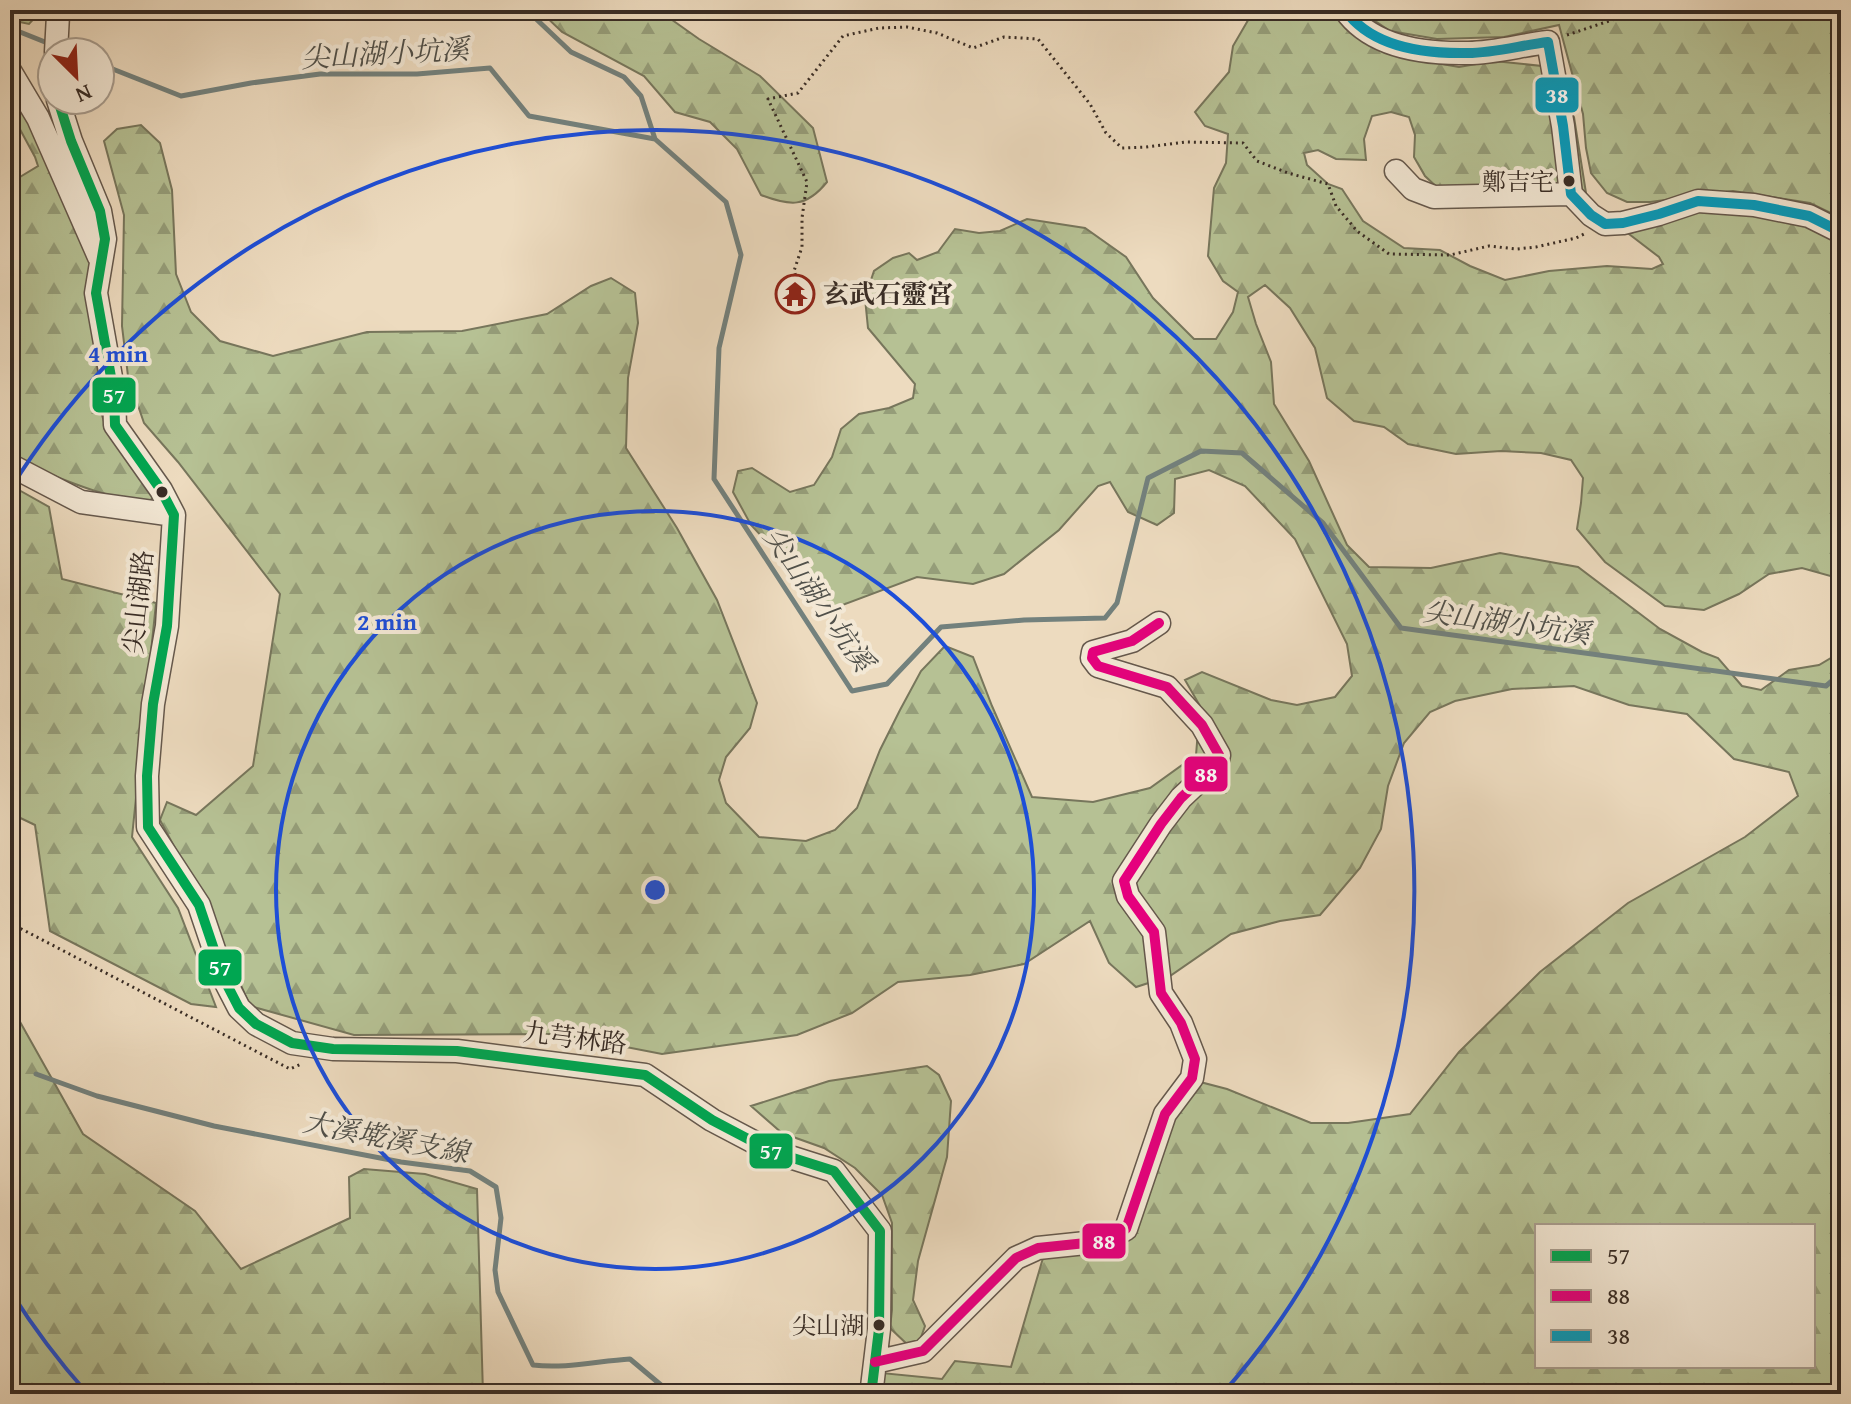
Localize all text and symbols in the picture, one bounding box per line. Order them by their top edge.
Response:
water label: 尖山湖小坑溪 [300,27,473,77]
north arrow [36,36,116,116]
line badge: 38 [1534,76,1580,114]
text: N [71,77,97,112]
text: 38 [1546,79,1568,111]
place label: 鄭吉宅 [1482,164,1554,199]
marker: 鄭吉宅 [1561,173,1577,189]
temple icon: 玄武石靈宮 [774,273,816,315]
place label: 玄武石靈宮 [823,274,953,313]
text: 4 min [88,336,148,371]
line badge: 57 [91,376,137,414]
text: 57 [103,379,125,411]
unlabelled marker [154,484,170,500]
water label: 尖山湖小坑溪 [754,518,886,682]
street label: 尖山湖路 [113,548,162,656]
water label: 尖山湖小坑溪 [1421,590,1596,654]
text: 2 min [357,604,417,639]
line badge: 88 [1183,755,1229,793]
text: 88 [1195,758,1217,790]
centre of rings [641,876,669,904]
line badge: 57 [197,948,243,987]
text: 57 [209,951,231,983]
street label: 九芎林路 [521,1012,629,1063]
water label: 大溪墘溪支線 [300,1100,475,1173]
line badge: 57 [748,1132,794,1170]
text: 57 [760,1135,782,1167]
line badge: 88 [1081,1222,1127,1260]
legend [1535,1224,1815,1368]
text: 88 [1093,1225,1115,1257]
text: 57 [1607,1238,1630,1273]
text: 88 [1607,1278,1630,1313]
place label: 尖山湖 [792,1308,864,1343]
marker: 尖山湖 [871,1317,887,1333]
text: 38 [1607,1318,1630,1353]

